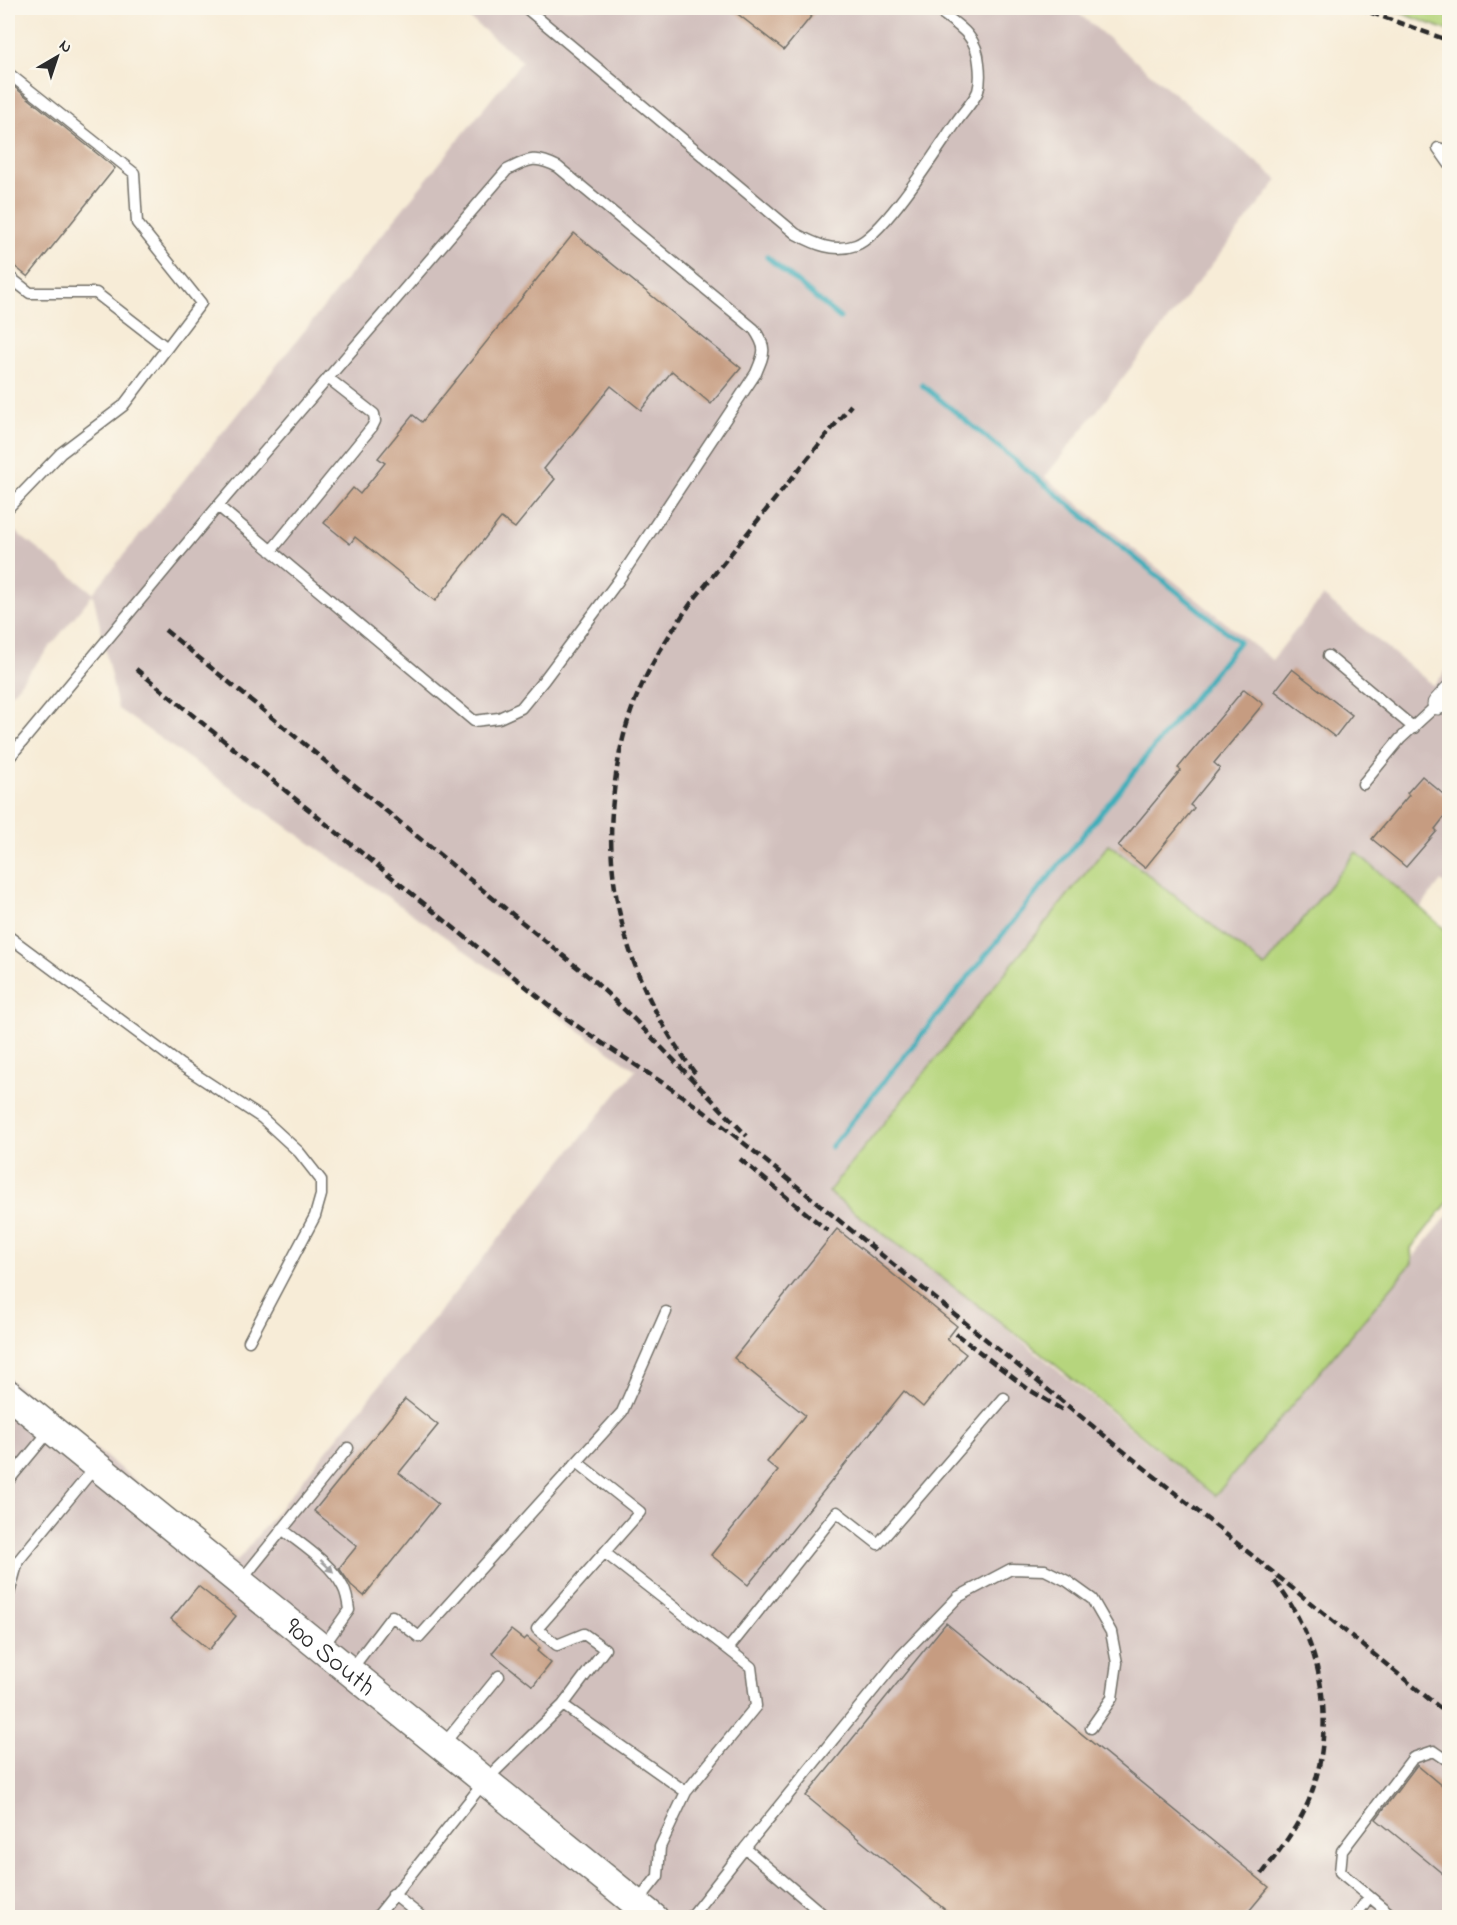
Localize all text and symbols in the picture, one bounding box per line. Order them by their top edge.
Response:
north arrow [27,27,87,87]
text: N [53,34,77,60]
one-way arrow [320,1559,334,1573]
street label: 900 South [276,1609,383,1707]

